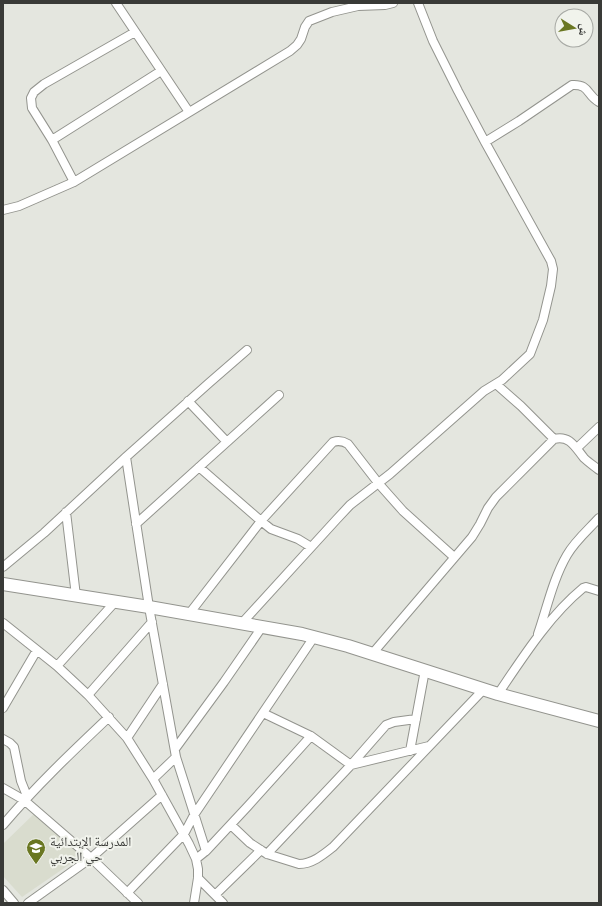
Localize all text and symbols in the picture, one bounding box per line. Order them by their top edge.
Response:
north arrow [554,8,594,48]
text: ش [575,23,592,37]
place label: المدرسة الإبتدائية حي الجربي [50,833,131,867]
school or university icon: المدرسة الإبتدائية حي الجربي [25,837,47,865]

